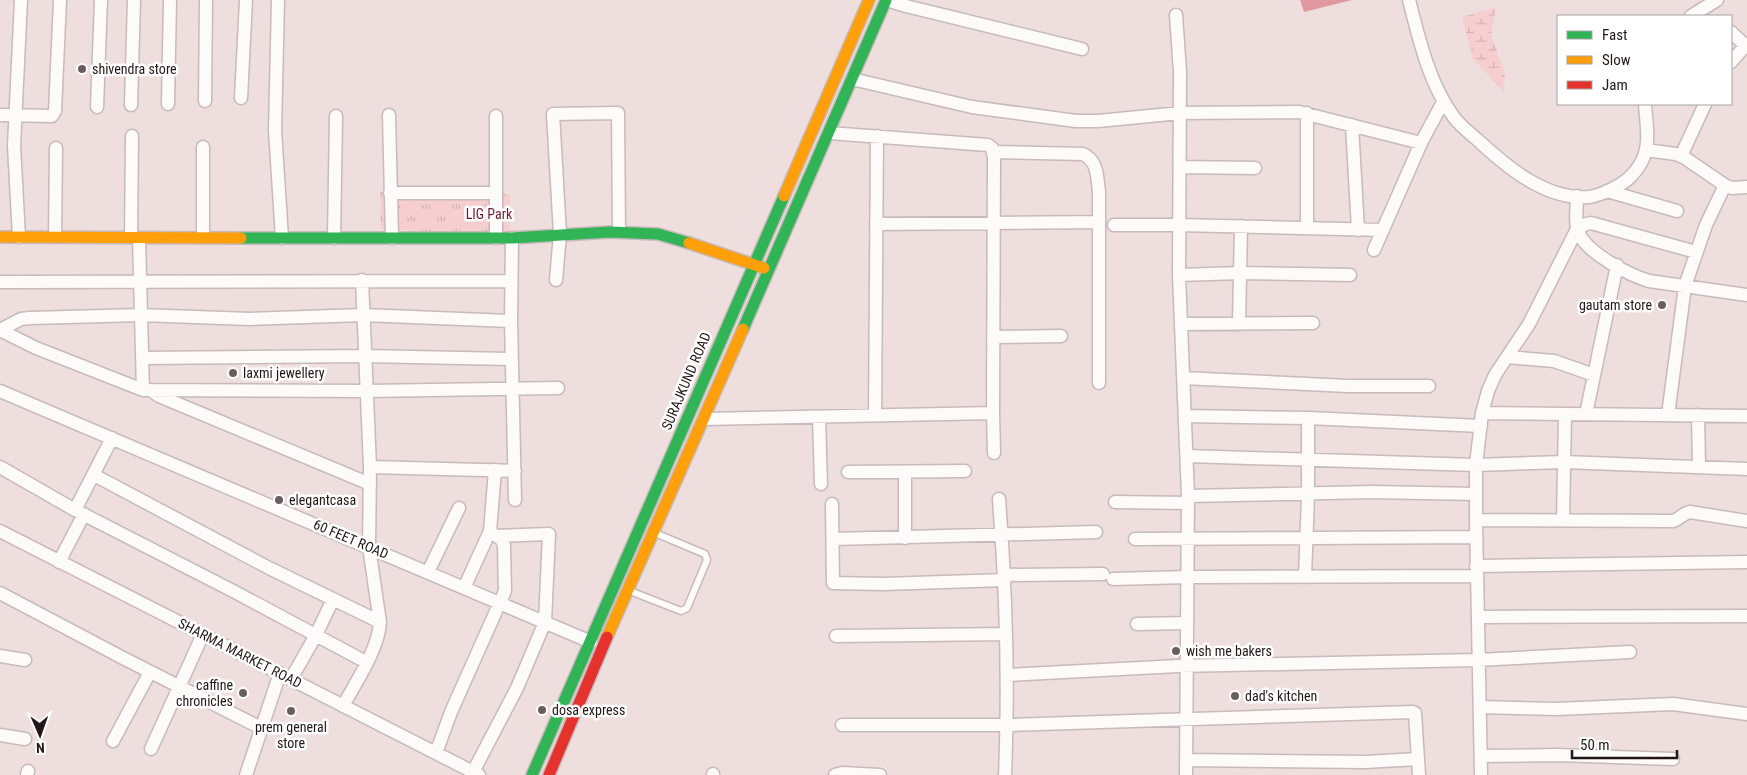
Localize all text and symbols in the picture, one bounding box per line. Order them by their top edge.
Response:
legend [1557,15,1732,105]
text: Fast [1602,26,1627,44]
text: Slow [1602,51,1631,69]
place label: shivendra store [92,61,177,77]
marker: shivendra store [76,63,88,75]
text: Jam [1602,76,1628,94]
park label: LIG Park [466,206,513,222]
place label: gautam store [1579,297,1652,313]
marker: gautam store [1656,299,1668,311]
street label: SURAJKUND ROAD [658,330,714,432]
place label: laxmi jewellery [243,365,325,381]
marker: laxmi jewellery [227,367,239,379]
place label: elegantcasa [289,492,356,508]
marker: elegantcasa [273,494,285,506]
street label: 60 FEET ROAD [311,516,391,562]
street label: SHARMA MARKET ROAD [176,615,304,691]
place label: wish me bakers [1186,643,1272,659]
marker: wish me bakers [1170,645,1182,657]
place label: caffine chronicles [176,677,233,709]
marker: caffine chronicles [237,687,249,699]
place label: dad's kitchen [1245,688,1317,704]
marker: dad's kitchen [1229,690,1241,702]
place label: dosa express [552,702,625,718]
marker: dosa express [536,704,548,716]
marker: prem general store [285,705,297,717]
north arrow [15,710,65,760]
place label: prem general store [255,719,327,751]
scale bar [1572,728,1677,760]
text: 50 m [1580,736,1610,754]
text: N [36,740,45,756]

